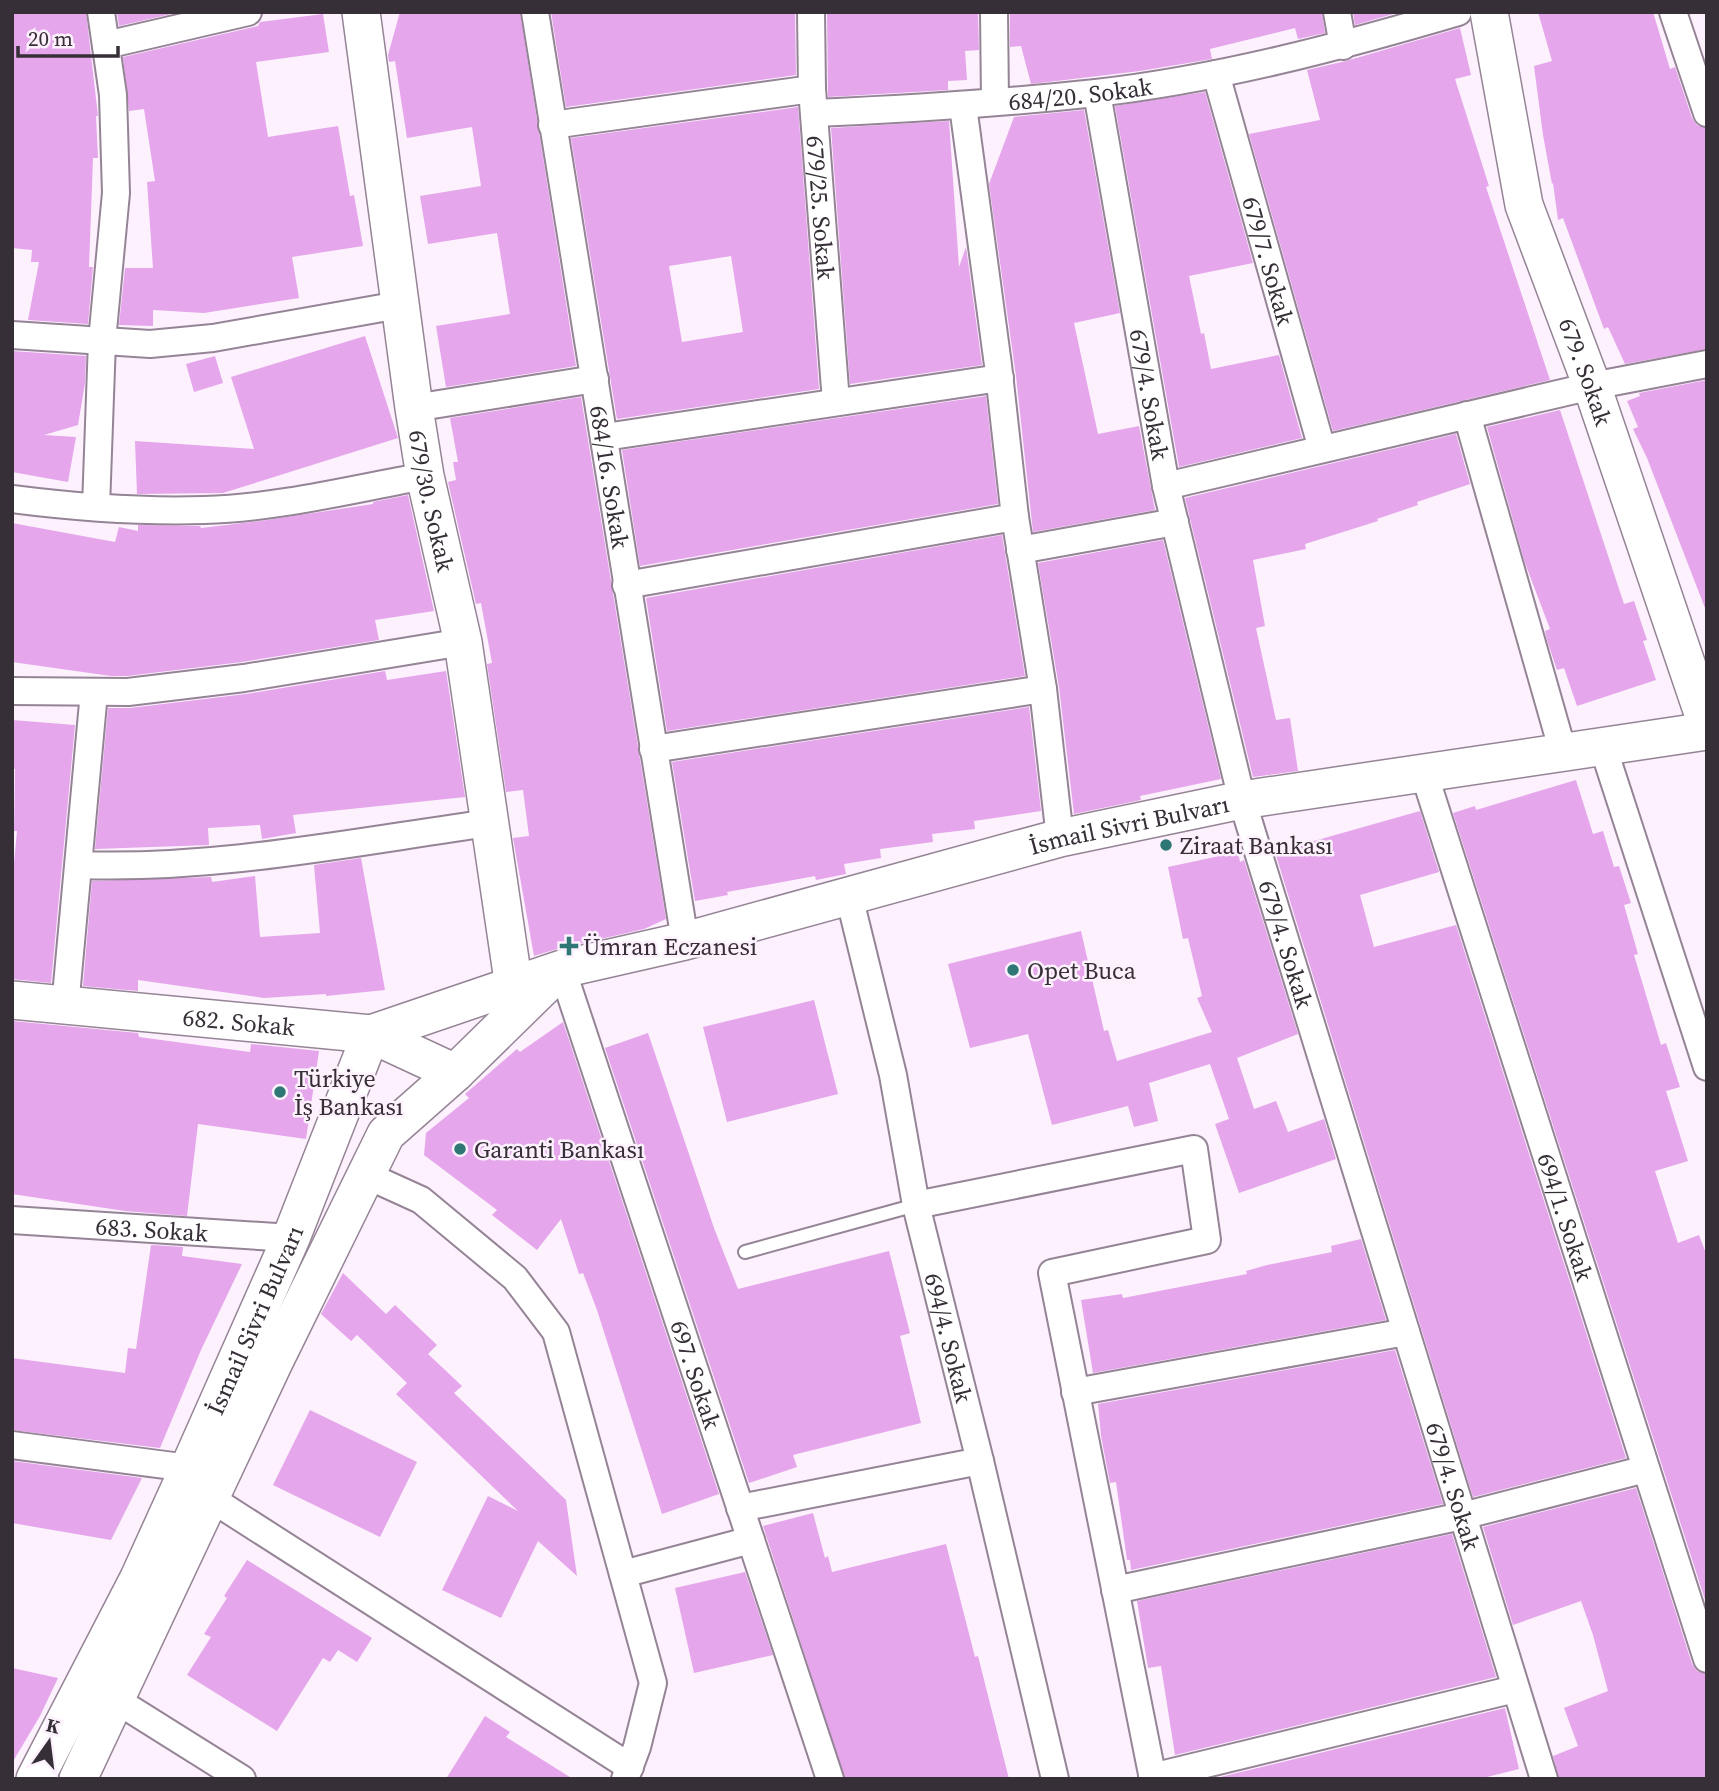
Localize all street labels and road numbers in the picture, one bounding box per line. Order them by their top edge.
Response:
street label: 684/20. Sokak [1007,69,1155,118]
street label: 679/25. Sokak [799,134,843,282]
street label: 679/7. Sokak [1235,192,1303,330]
street label: 679. Sokak [1551,313,1621,431]
street label: 679/4. Sokak [1122,326,1178,463]
street label: 684/16. Sokak [582,403,638,552]
street label: 679/30. Sokak [401,427,463,576]
street label: İsmail Sivri Bulvarı [1025,787,1232,862]
street label: 679/4. Sokak [1251,876,1322,1013]
street label: 682. Sokak [181,1000,297,1043]
street label: 694/1. Sokak [1530,1149,1602,1286]
street label: 683. Sokak [94,1209,210,1249]
street label: İsmail Sivri Bulvarı [198,1221,311,1420]
street label: 694/4. Sokak [917,1269,981,1407]
street label: 697. Sokak [663,1316,730,1434]
street label: 679/4. Sokak [1418,1418,1489,1555]

